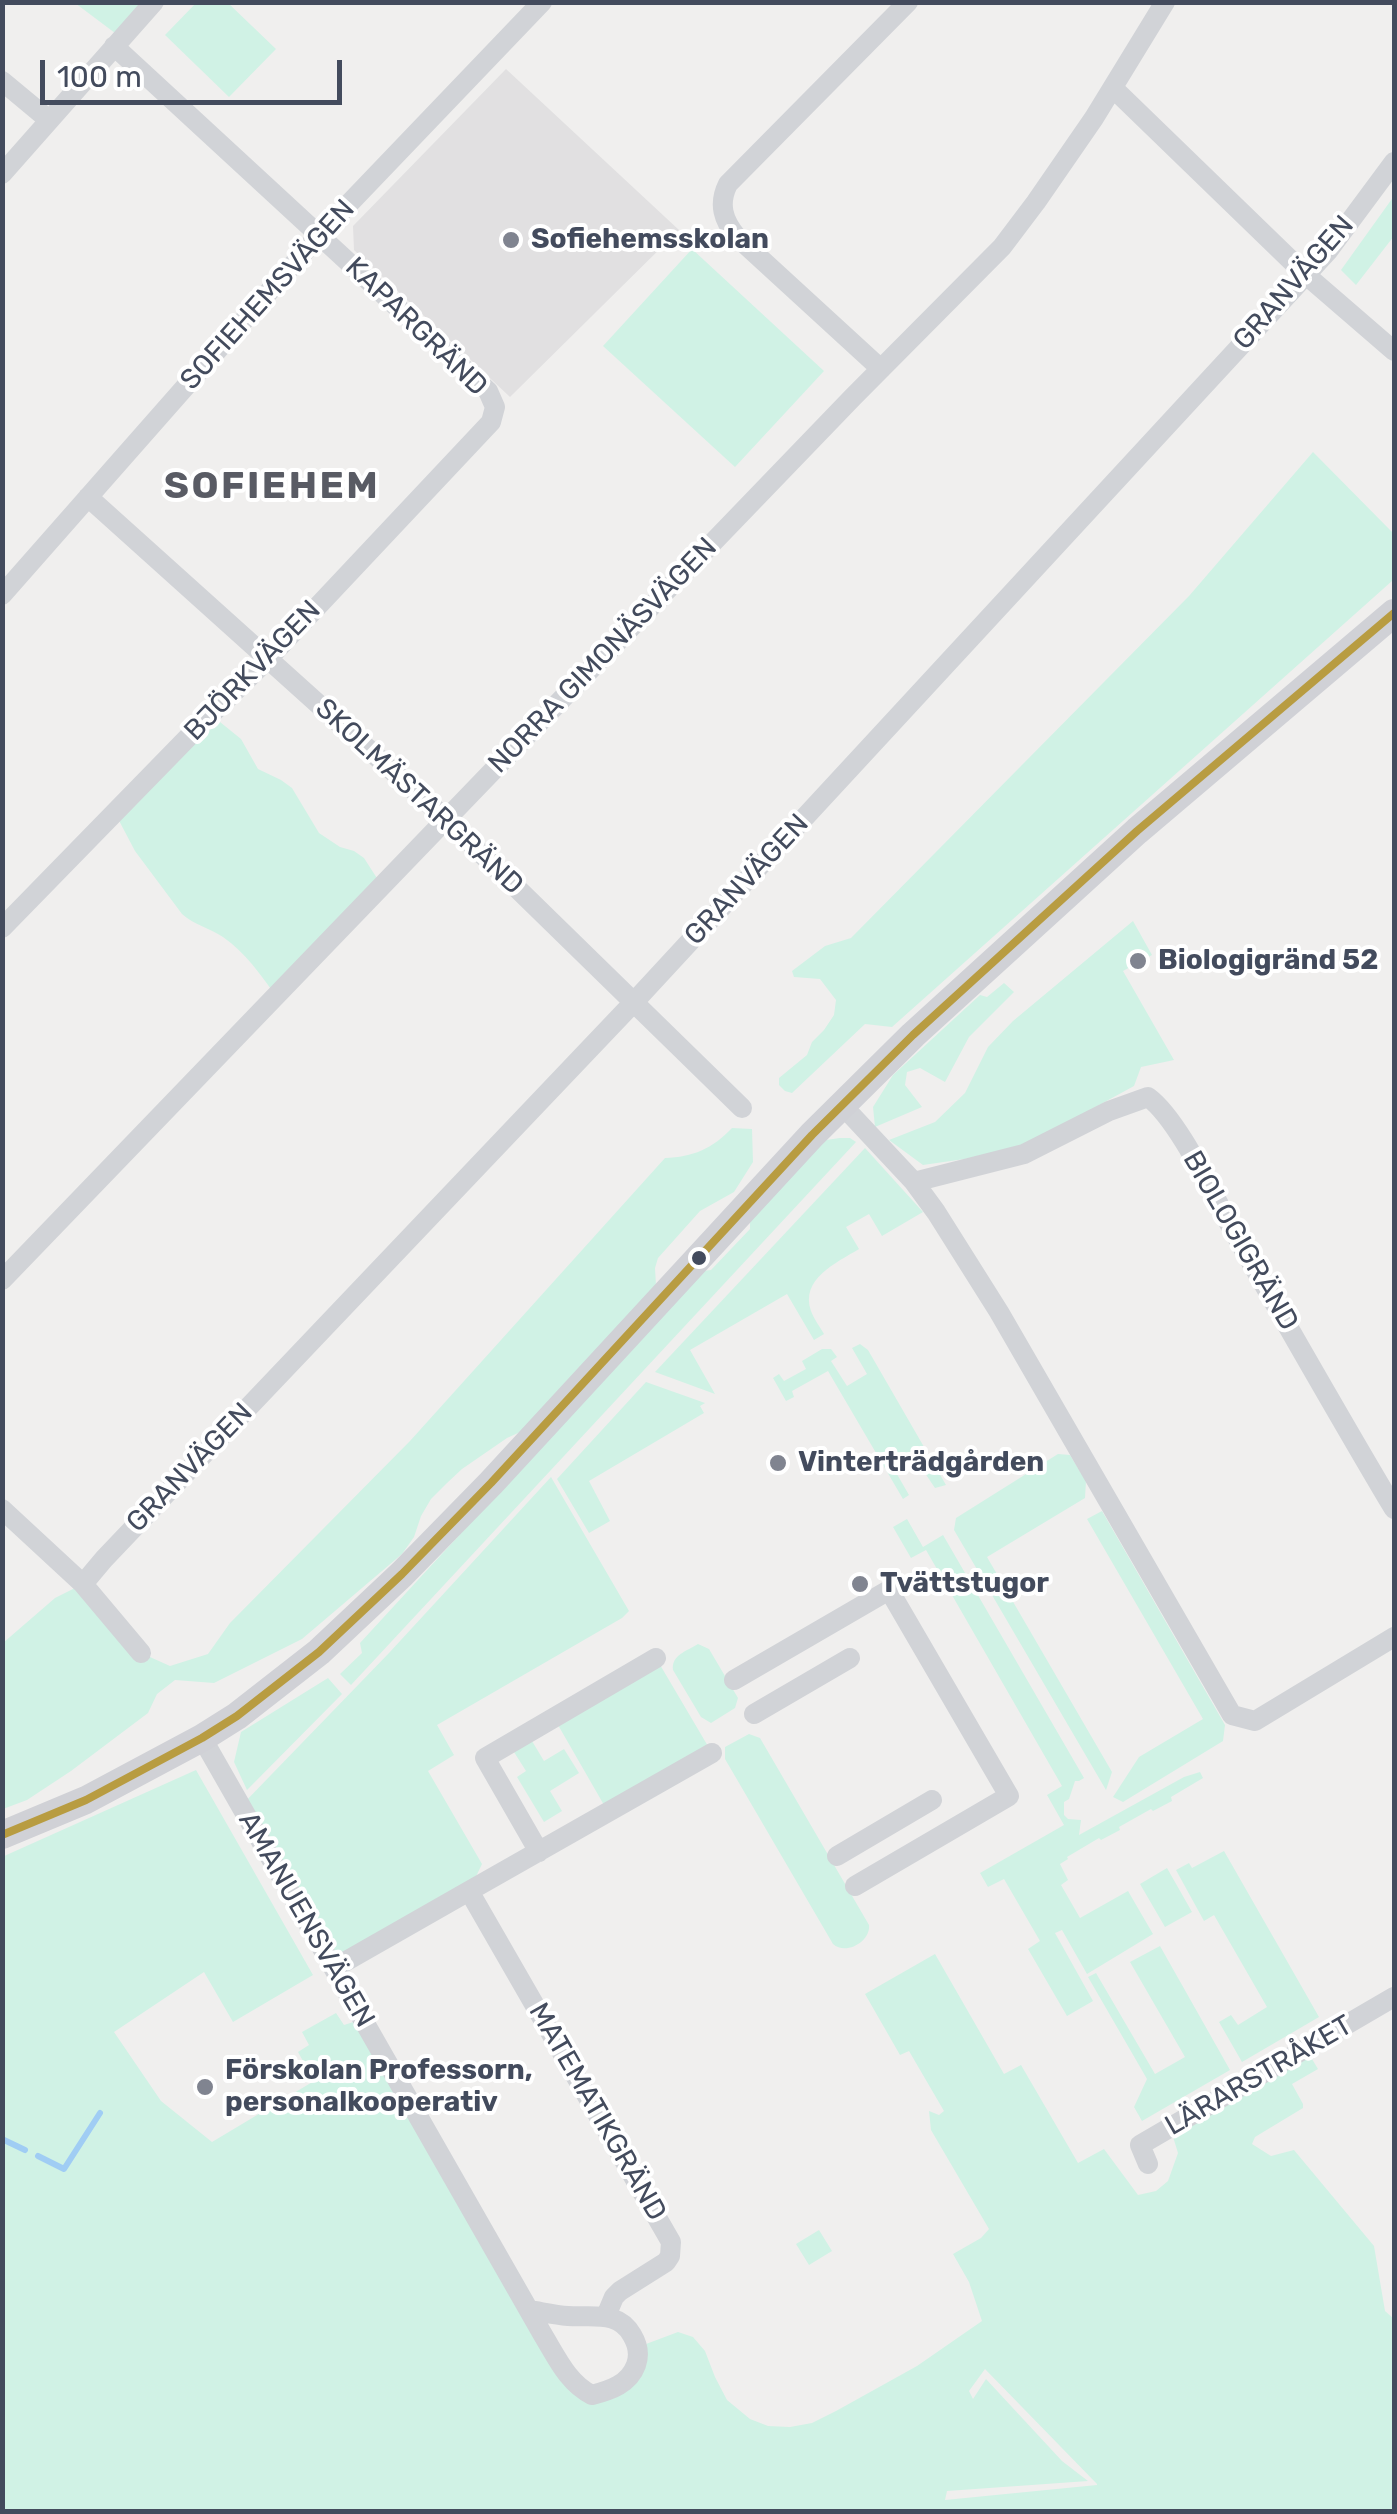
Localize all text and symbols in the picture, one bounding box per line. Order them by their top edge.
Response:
scale bar [45,40,348,102]
text: 100 m [57,59,142,95]
street label: SOFIEHEMSVÄGEN [174,193,362,397]
street label: GRANVÄGEN [1227,209,1361,357]
place label: Sofiehemsskolan [531,223,769,257]
marker: Sofiehemsskolan [500,229,522,251]
street label: KAPARGRÄND [338,251,494,403]
district label: SOFIEHEM [164,464,380,510]
street label: NORRA GIMONÄSVÄGEN [482,531,724,781]
street label: BJÖRKVÄGEN [178,594,328,748]
street label: SKOLMÄSTARGRÄND [308,692,530,902]
street label: GRANVÄGEN [678,808,816,952]
place label: Biologigränd 52 [1158,944,1378,978]
marker: Biologigränd 52 [1127,950,1149,972]
street label: BIOLOGIGRÄND [1175,1145,1305,1337]
unlabelled marker [689,1248,709,1268]
street label: GRANVÄGEN [120,1396,260,1540]
place label: Vinterträdgården [798,1446,1044,1480]
marker: Vinterträdgården [767,1452,789,1474]
place label: Tvättstugor [880,1567,1049,1601]
marker: Tvättstugor [849,1573,871,1595]
street label: AMANUENSVÄGEN [231,1806,381,2034]
street label: MATEMATIKGRÄND [521,1997,673,2227]
street label: LÄRARSTRÅKET [1159,2009,1359,2143]
place label: Förskolan Professorn, personalkooperativ [225,2054,533,2120]
marker: Förskolan Professorn, personalkooperativ [194,2076,216,2098]

